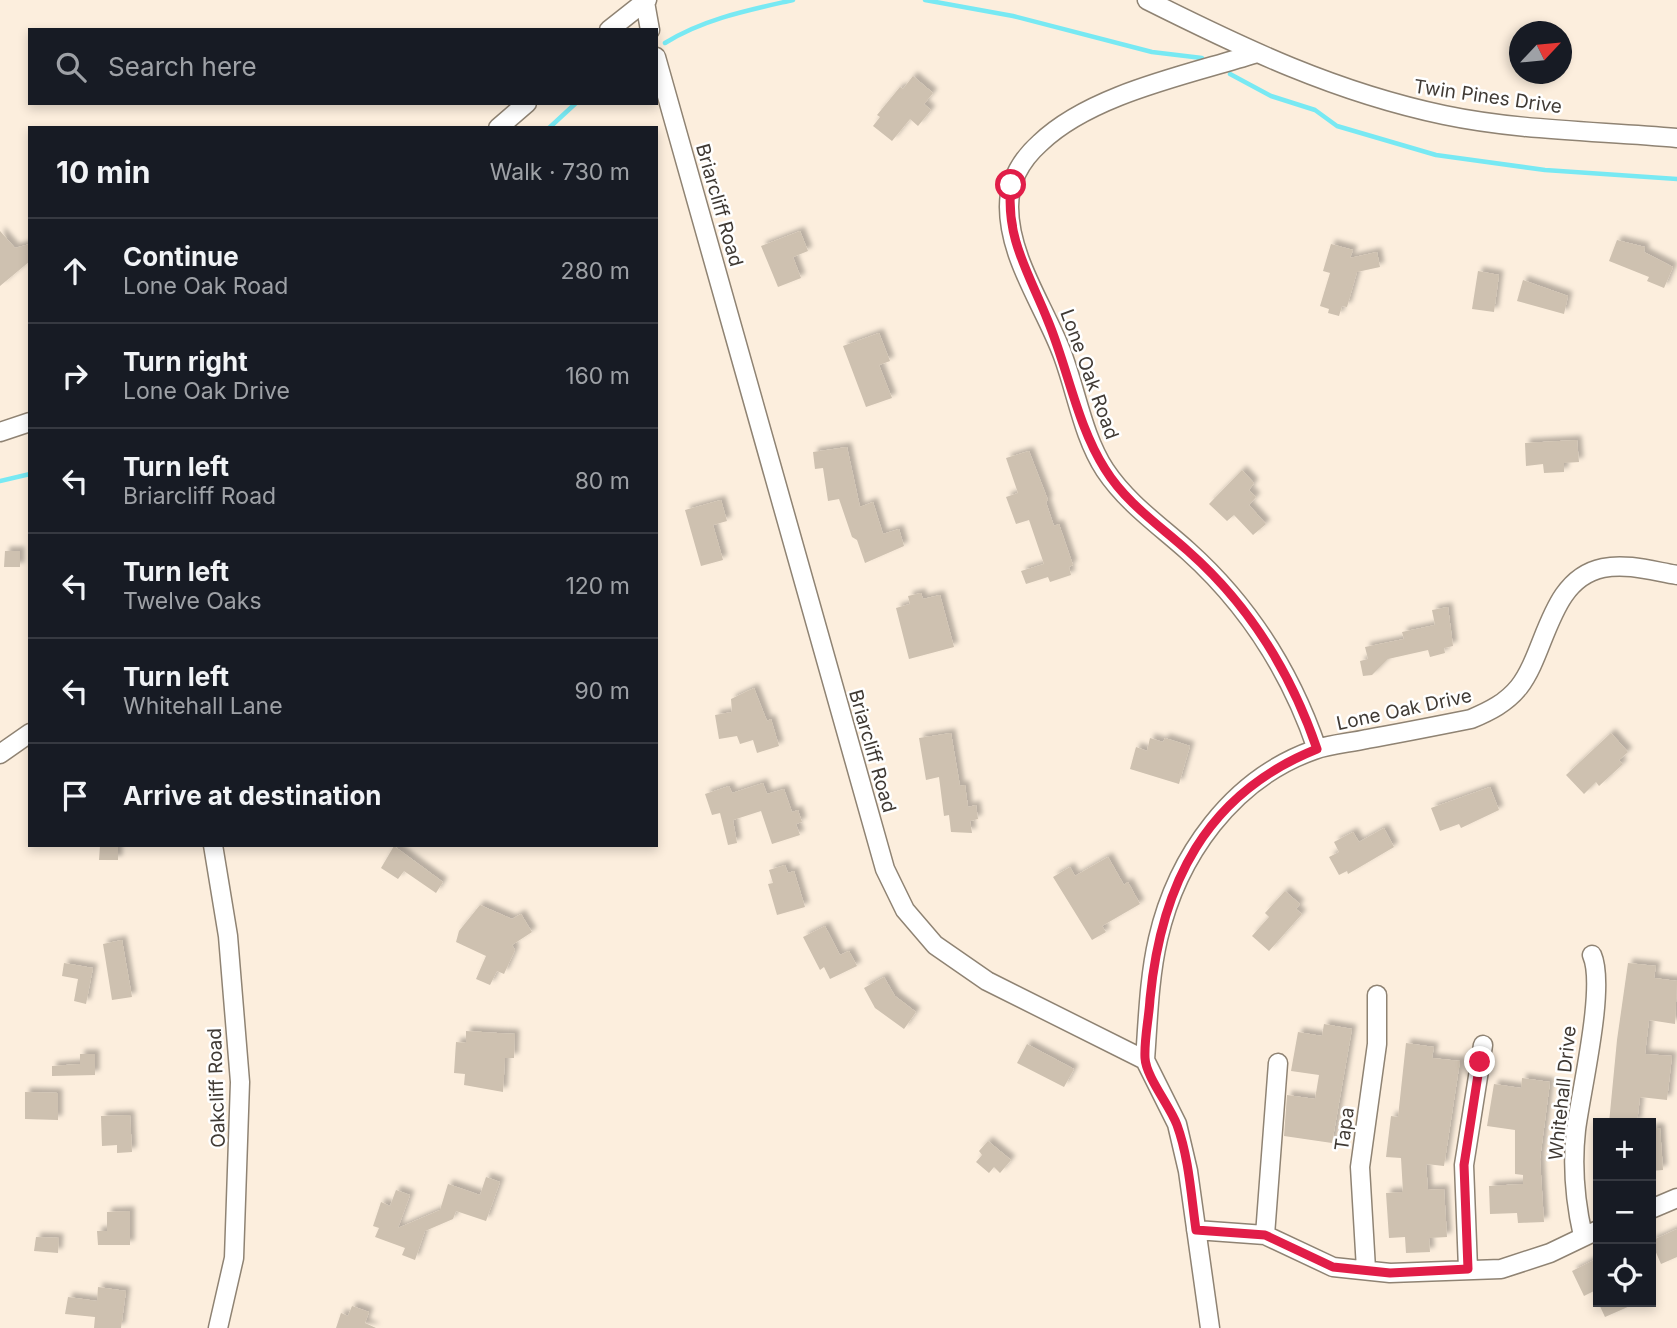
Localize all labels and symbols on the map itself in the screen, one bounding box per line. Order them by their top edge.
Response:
north arrow [1509,21,1572,84]
street label: Twin Pines Drive [1412,75,1563,118]
street label: Briarcliff Road [691,141,748,269]
route start [995,169,1026,200]
street label: Lone Oak Road [1055,306,1124,442]
street label: Lone Oak Drive [1334,684,1474,735]
street label: Briarcliff Road [844,687,901,815]
street label: Whitehall Drive [1544,1025,1581,1162]
street label: Oakcliff Road [203,1028,230,1148]
route end [1464,1046,1495,1077]
street label: Tapa [1330,1106,1359,1152]

